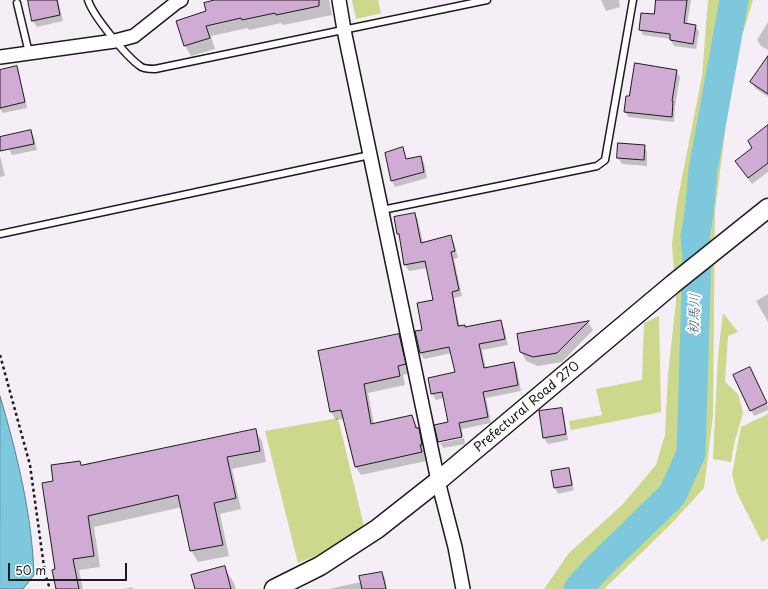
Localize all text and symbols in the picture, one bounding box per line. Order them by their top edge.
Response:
water label: 初馬川 [686,293,704,335]
street label: Prefectural Road 270 [471,358,583,456]
scale bar [10,555,129,581]
text: 50 m [15,561,46,579]

